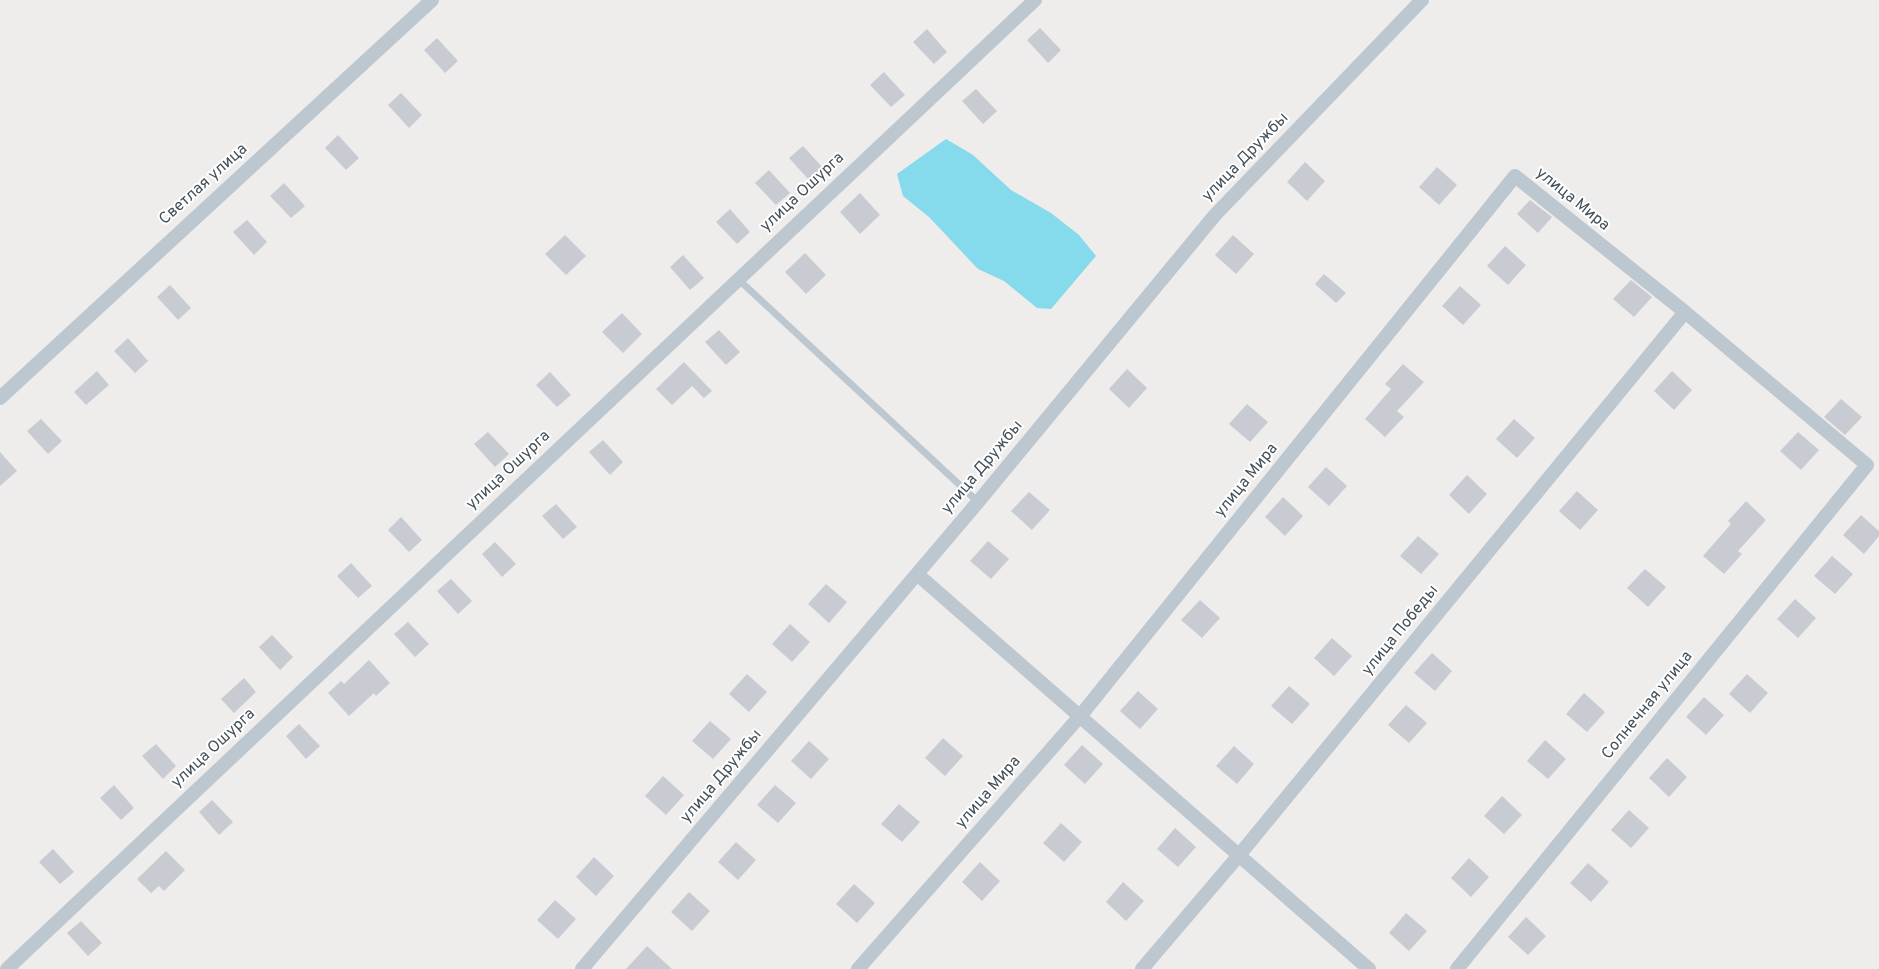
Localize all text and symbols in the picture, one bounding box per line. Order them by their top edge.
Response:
street label: улица Дружбы [1199,110,1293,206]
street label: Светлая улица [156,140,252,230]
street label: улица Ошурга [757,149,849,237]
street label: улица Мира [1531,164,1613,236]
street label: улица Дружбы [938,417,1028,519]
street label: улица Ошурга [463,427,555,515]
street label: улица Мира [1211,440,1283,522]
street label: улица Победы [1359,582,1443,680]
street label: Солнечная улица [1598,648,1698,764]
street label: улица Ошурга [168,705,260,793]
street label: улица Дружбы [677,726,767,828]
street label: улица Мира [952,753,1026,833]

